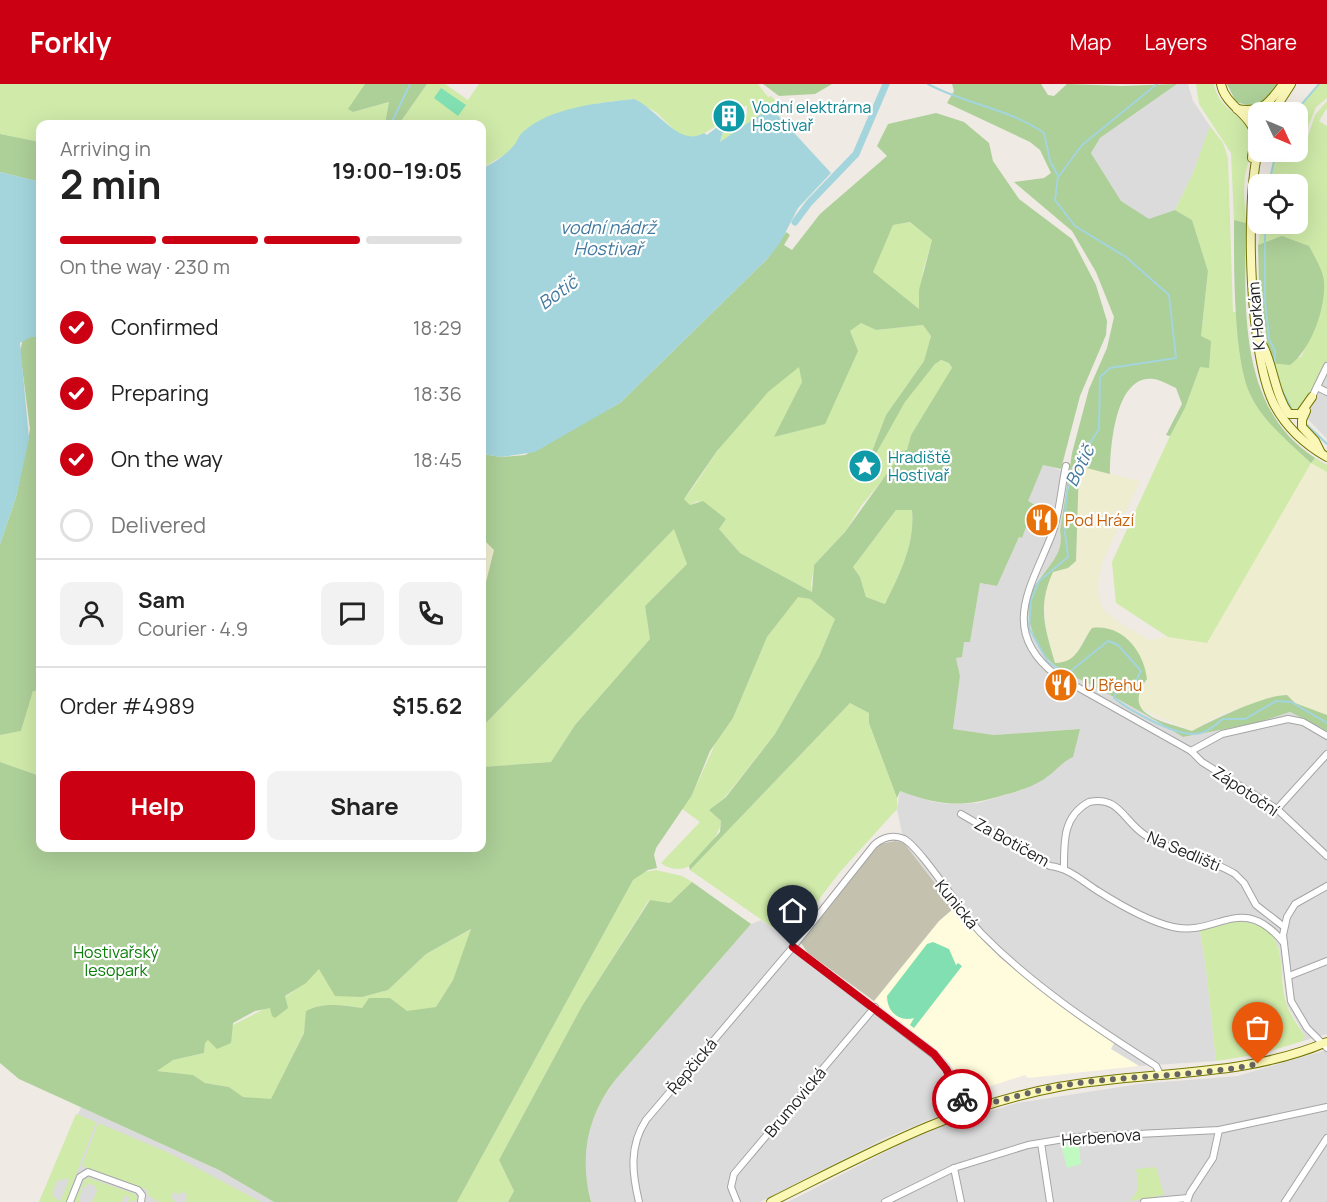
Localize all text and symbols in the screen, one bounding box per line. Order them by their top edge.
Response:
text: Forkly [30,23,111,61]
text: Map [1070,28,1111,56]
text: Layers [1144,28,1207,56]
text: Share [1240,28,1297,56]
place label: Vodní elektrárna Hostivař [752,96,871,136]
building icon: Vodní elektrárna Hostivař [711,98,747,134]
north arrow [1248,102,1308,162]
map controls [1248,102,1308,234]
text: Arriving in [60,135,151,162]
text: 19:00–19:05 [332,156,462,186]
text: 2 min [60,157,161,211]
button: locate [1248,174,1308,234]
water label: vodní nádrž Hostivař [560,215,658,260]
text: On the way · 230 m [60,253,230,280]
water label: Botič [533,269,584,315]
street label: K Horkám [1242,281,1270,351]
icon: check [60,311,93,344]
text: Confirmed [111,312,219,342]
text: 18:29 [413,314,462,341]
icon: check [60,377,93,410]
text: Preparing [111,378,209,408]
text: 18:36 [413,380,462,407]
water label: Botič [1059,439,1100,490]
icon: check [60,443,93,476]
text: On the way [111,444,223,474]
text: 18:45 [413,446,462,473]
place label: Hradiště Hostivař [888,446,951,486]
place icon: Hradiště Hostivař [847,448,883,484]
restaurant icon: Pod Hrází [1024,502,1060,538]
place label: Pod Hrází [1065,509,1135,531]
text: Delivered [111,510,206,540]
button: person [60,582,123,645]
button: chat [321,582,384,645]
button: phone [399,582,462,645]
text: Sam [138,585,185,615]
text: Courier · 4.9 [138,615,248,642]
restaurant icon: U Břehu [1043,667,1079,703]
place label: U Břehu [1084,674,1142,696]
text: Order #4989 [60,691,195,721]
text: $15.62 [392,691,462,721]
street label: Zápotoční [1209,761,1284,821]
button: Help [60,771,255,840]
button: Share [267,771,462,840]
street label: Za Botičem [971,812,1053,872]
street label: Na Sedlišti [1144,826,1224,876]
street label: Kunická [930,875,984,933]
pin [767,885,818,947]
icon: home [776,894,809,927]
park label: Hostivařský lesopark [73,941,159,981]
pin [1232,1002,1283,1064]
icon: bag [1241,1011,1274,1044]
street label: Řepčická [662,1033,722,1099]
street label: Brumovická [759,1062,831,1142]
courier [932,1069,992,1129]
icon: bike [946,1083,979,1116]
street label: Herbenova [1060,1123,1142,1151]

